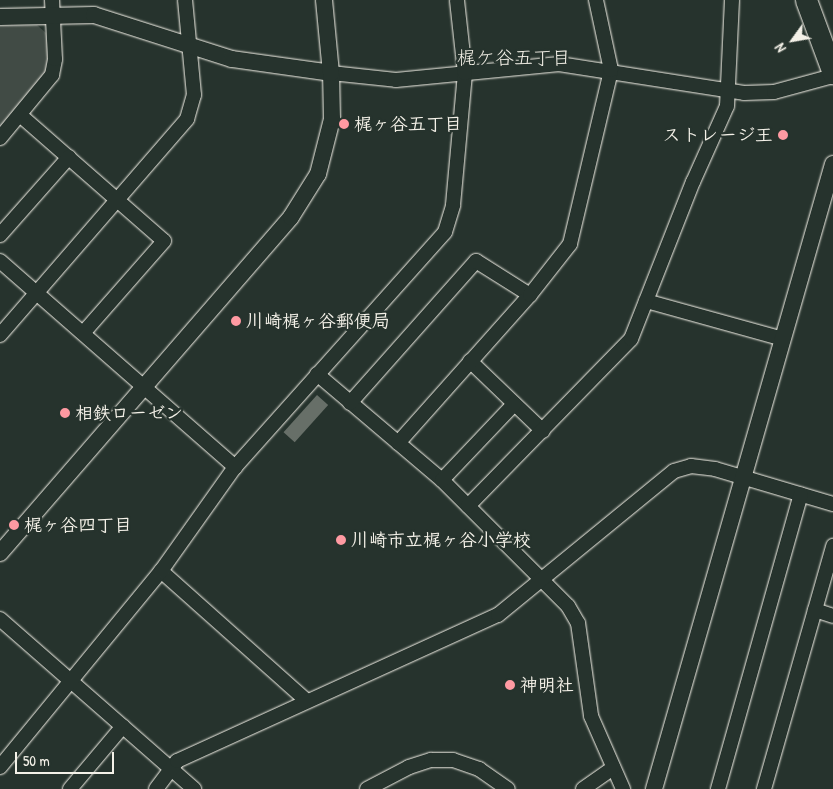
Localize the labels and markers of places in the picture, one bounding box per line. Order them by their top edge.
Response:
place label: 梶ヶ谷五丁目 [354,113,462,135]
marker: 梶ヶ谷五丁目 [338,118,350,130]
place label: ストレージ王 [664,124,773,146]
marker: ストレージ王 [777,129,789,141]
place label: 川崎梶ヶ谷郵便局 [246,310,390,332]
marker: 川崎梶ヶ谷郵便局 [230,315,242,327]
place label: 相鉄ローゼン [75,402,183,424]
marker: 相鉄ローゼン [59,407,71,419]
place label: 梶ヶ谷四丁目 [24,514,132,536]
marker: 梶ヶ谷四丁目 [8,519,20,531]
place label: 川崎市立梶ヶ谷小学校 [351,529,531,551]
marker: 川崎市立梶ヶ谷小学校 [335,534,347,546]
place label: 神明社 [520,674,574,696]
marker: 神明社 [504,679,516,691]

